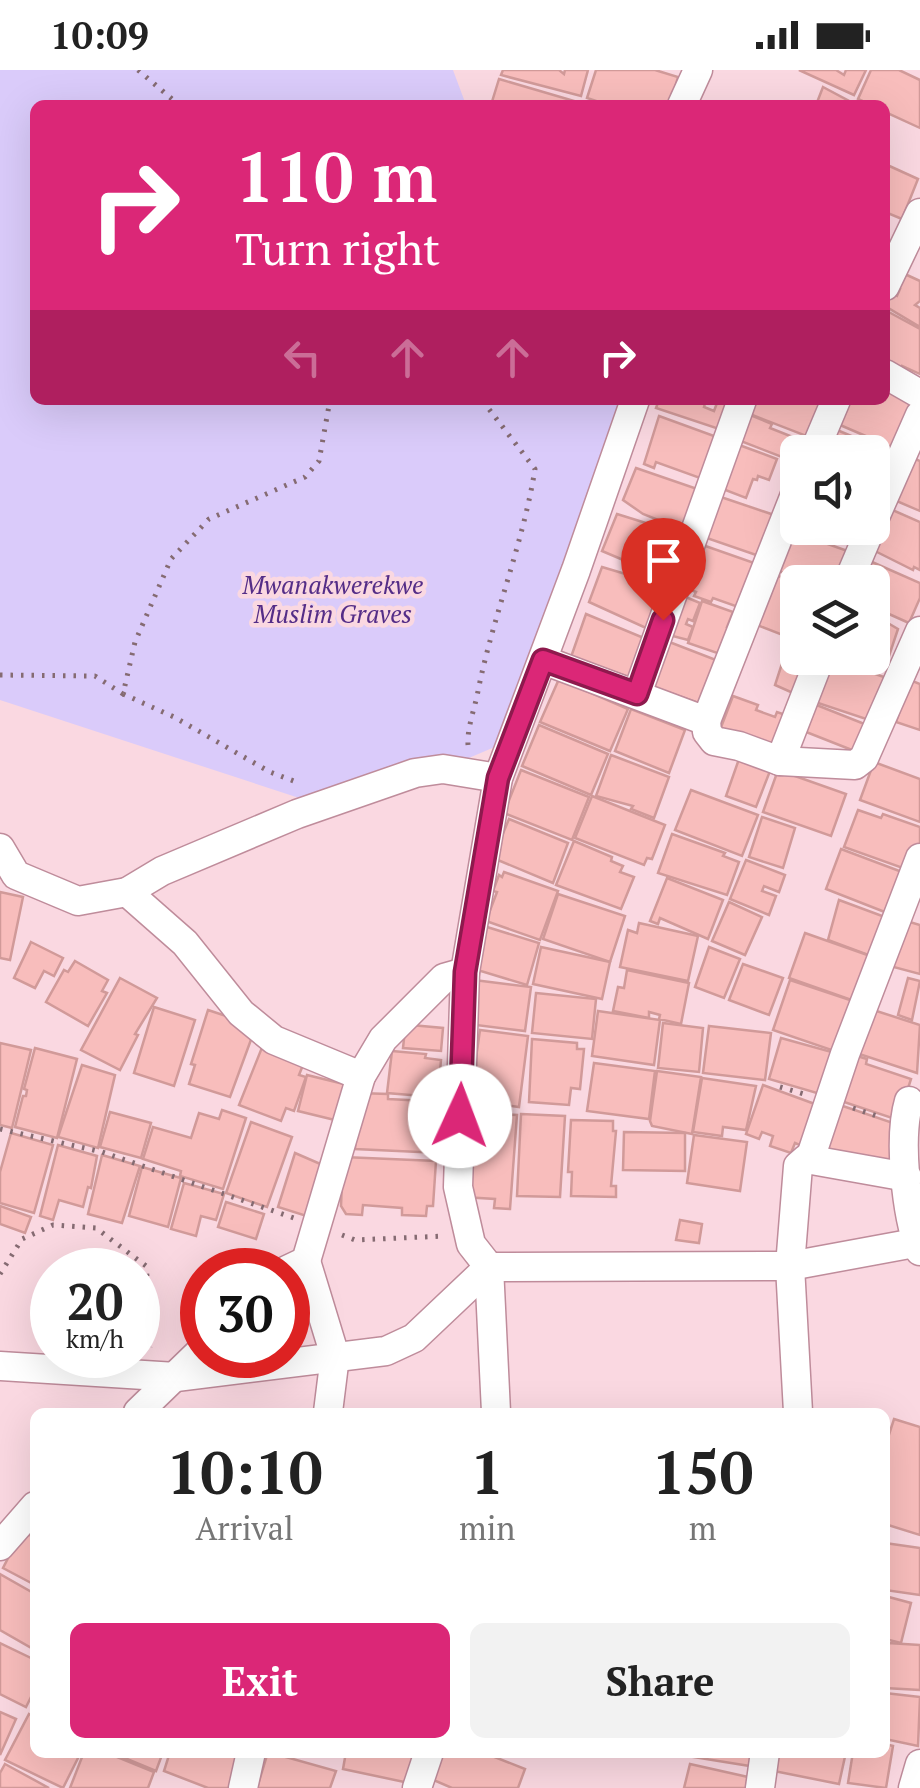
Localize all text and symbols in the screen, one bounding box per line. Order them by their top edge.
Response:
text: 10:09 [50,10,149,60]
text: 110 m [235,129,437,222]
icon: right [70,140,200,270]
text: Turn right [235,218,440,278]
icon: left [275,330,330,385]
icon: ahead [380,330,435,385]
icon: ahead [485,330,540,385]
icon: right [590,330,645,385]
map controls [780,435,890,675]
button: sound [780,435,890,545]
pin [621,518,706,621]
icon: arrive [636,533,691,588]
button: layers [780,565,890,675]
park label: Mwanakwerekwe Muslim Graves [242,568,423,630]
position arrow [408,1064,512,1168]
speed limit sign: 30 [180,1248,310,1378]
text: 20 [67,1268,123,1334]
text: km/h [66,1322,124,1355]
text: 10:10 [166,1432,323,1511]
text: 1 [470,1432,504,1511]
text: 150 [652,1432,754,1511]
text: Arrival [196,1507,294,1549]
text: min [459,1507,515,1549]
text: m [689,1507,716,1549]
button: Exit [70,1623,450,1738]
button: Share [470,1623,850,1738]

